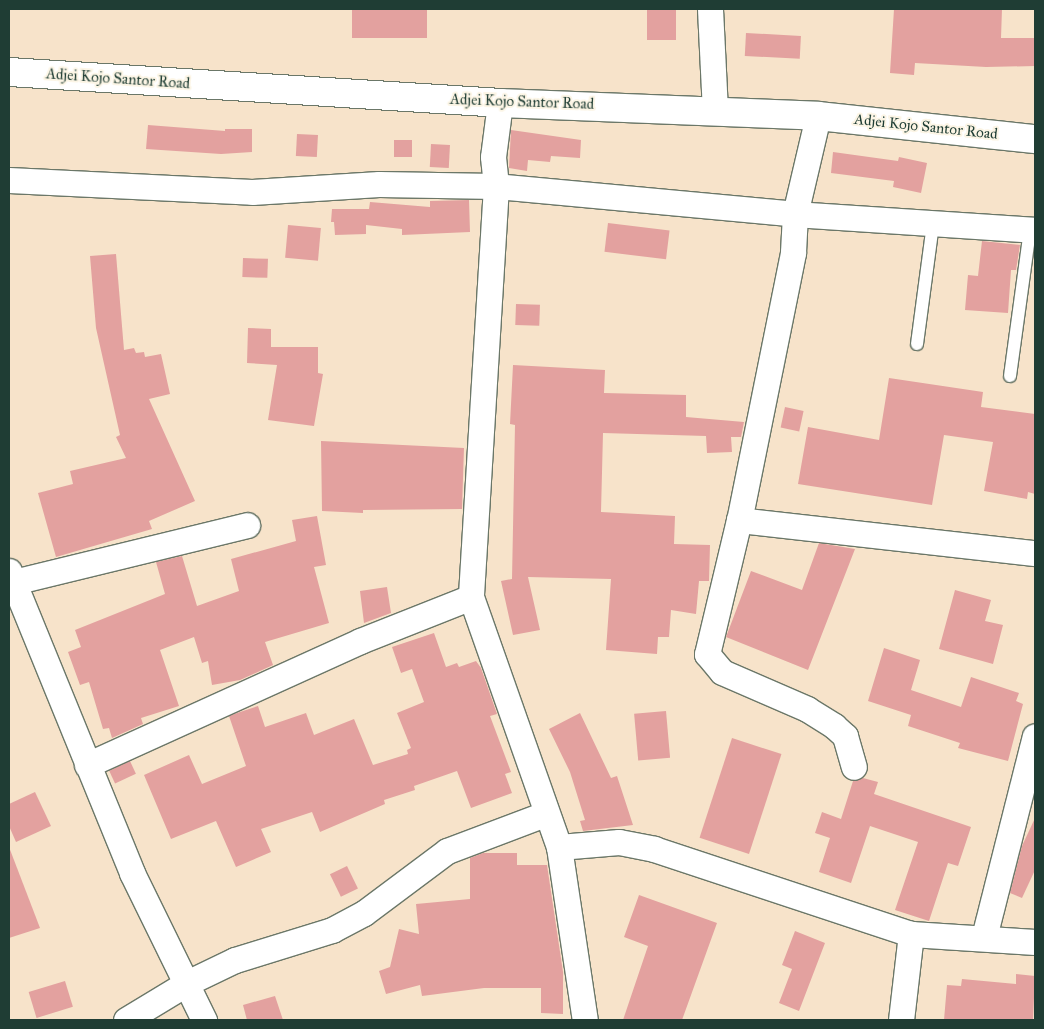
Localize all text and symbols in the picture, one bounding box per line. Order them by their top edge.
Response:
street label: Adjei Kojo Santor Road [45,65,191,93]
street label: Adjei Kojo Santor Road [450,90,594,114]
street label: Adjei Kojo Santor Road [853,111,999,143]

